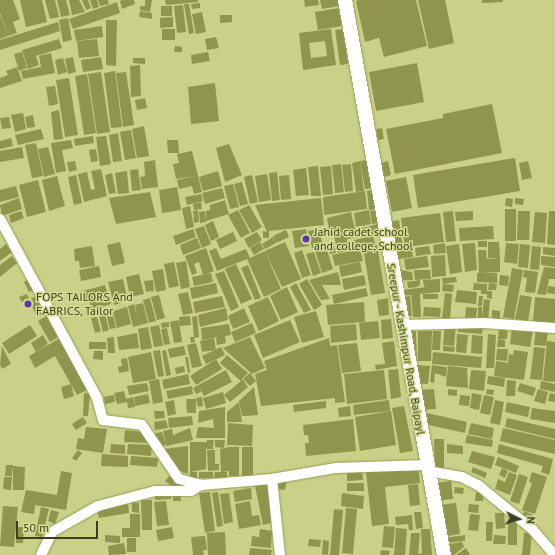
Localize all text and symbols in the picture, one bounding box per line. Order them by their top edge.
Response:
place label: Jahid cadet school and college, School [314,225,414,253]
marker: Jahid cadet school and college, School [301,234,311,244]
street label: Sreepur - Kashimpur Road, Baipayl [384,261,428,437]
place label: FOPS TAILORS And FABRICS, Tailor [36,290,133,318]
marker: FOPS TAILORS And FABRICS, Tailor [23,299,33,309]
north arrow [499,499,539,539]
scale bar [18,513,100,539]
text: N [524,516,538,524]
text: 50 m [23,520,49,535]

